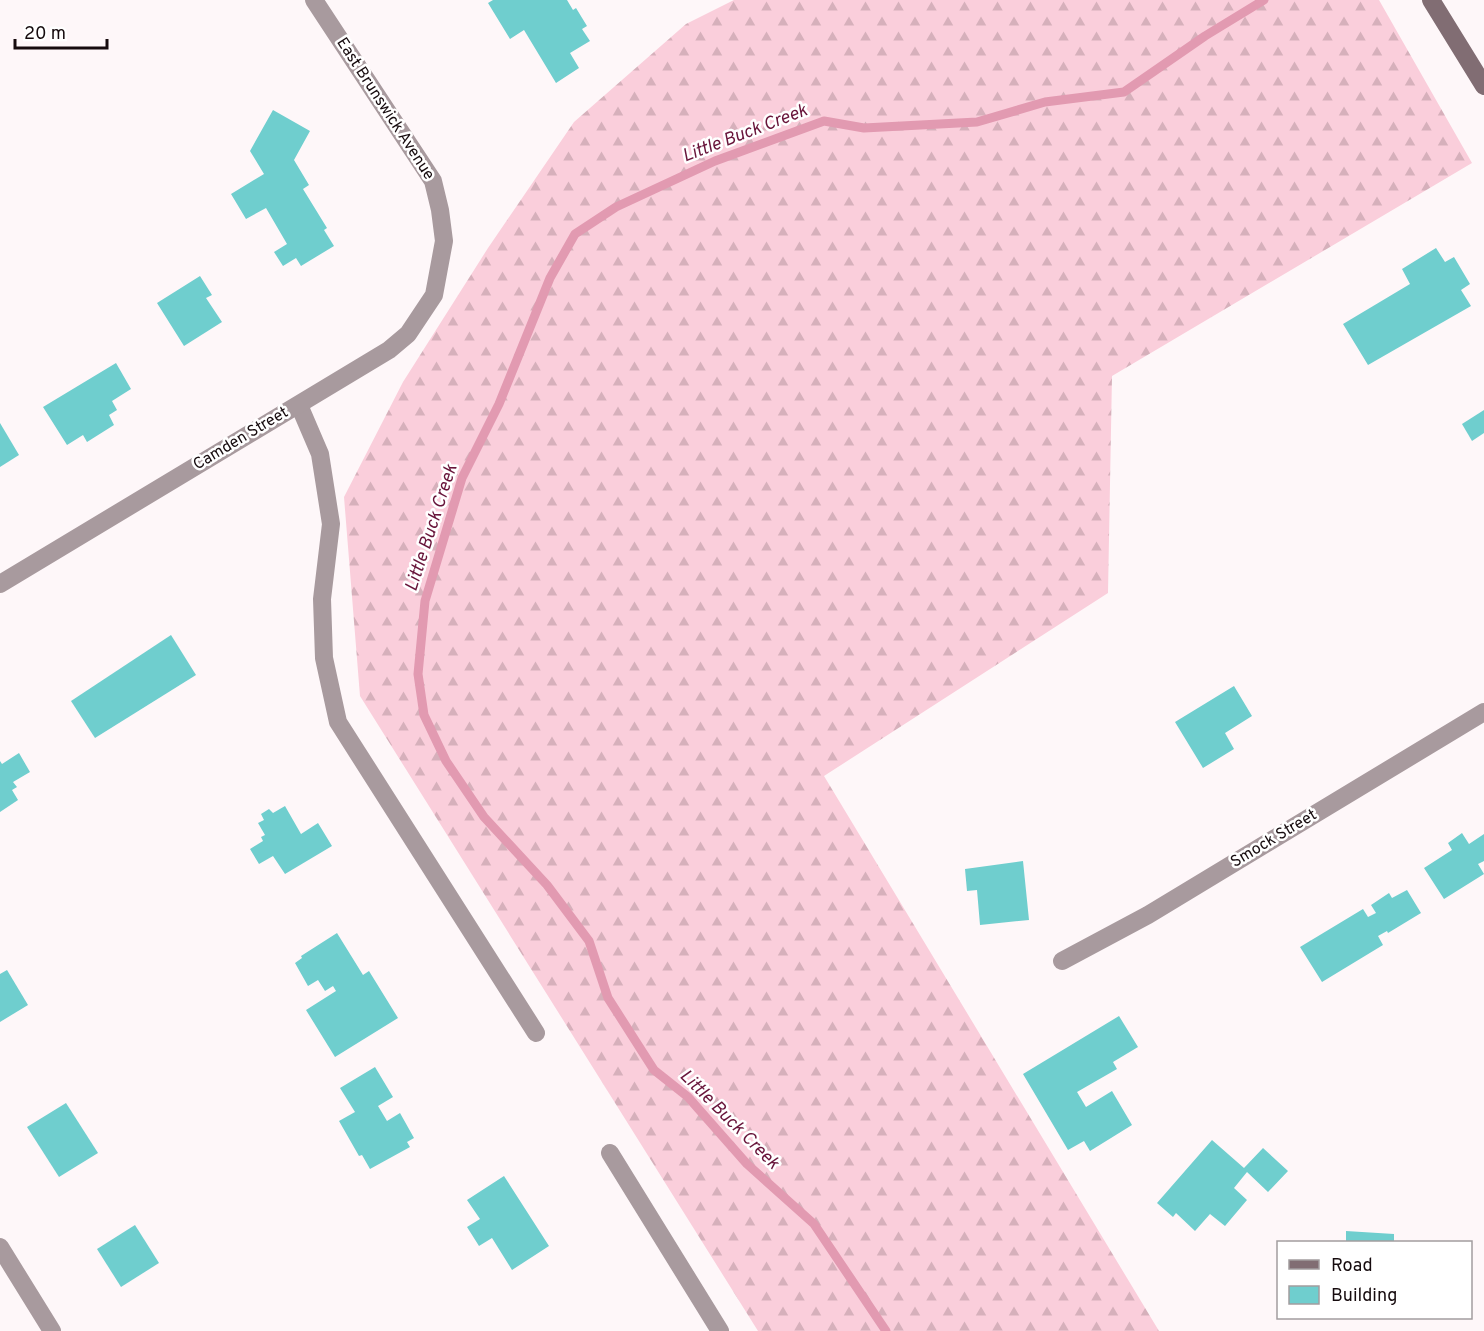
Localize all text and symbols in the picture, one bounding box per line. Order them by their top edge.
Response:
scale bar [15,12,106,50]
text: 20 m [24,23,66,46]
street label: East Brunswick Avenue [331,34,439,184]
water label: Little Buck Creek [679,99,812,168]
street label: Camden Street [190,403,292,475]
water label: Little Buck Creek [401,461,464,594]
street label: Smock Street [1227,805,1321,873]
water label: Little Buck Creek [674,1065,784,1175]
legend [1277,1241,1472,1319]
text: Road [1331,1255,1373,1278]
text: Building [1331,1285,1397,1308]

